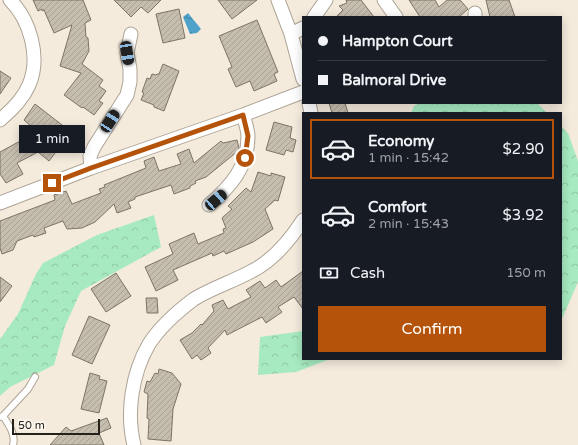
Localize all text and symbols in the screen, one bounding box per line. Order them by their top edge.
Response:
text: Hampton Court [342,32,453,50]
car [119,40,135,66]
text: Balmoral Drive [342,71,446,89]
car [98,108,122,134]
callout: 1 min [19,125,85,153]
text: 1 min [35,131,69,147]
icon: car [320,131,356,167]
text: Economy [368,132,434,150]
text: $2.90 [503,140,544,158]
route start [236,149,254,167]
text: 1 min · 15:42 [368,150,449,166]
route end [43,174,61,192]
car [203,188,229,212]
icon: car [320,197,356,233]
text: Comfort [368,198,427,216]
text: $3.92 [503,206,544,224]
text: 2 min · 15:43 [368,216,449,232]
icon: cash [318,262,340,284]
text: Cash [350,264,385,282]
text: 150 m [506,265,546,281]
button: Confirm [318,306,546,352]
scale bar [12,417,100,436]
text: 50 m [18,419,45,432]

